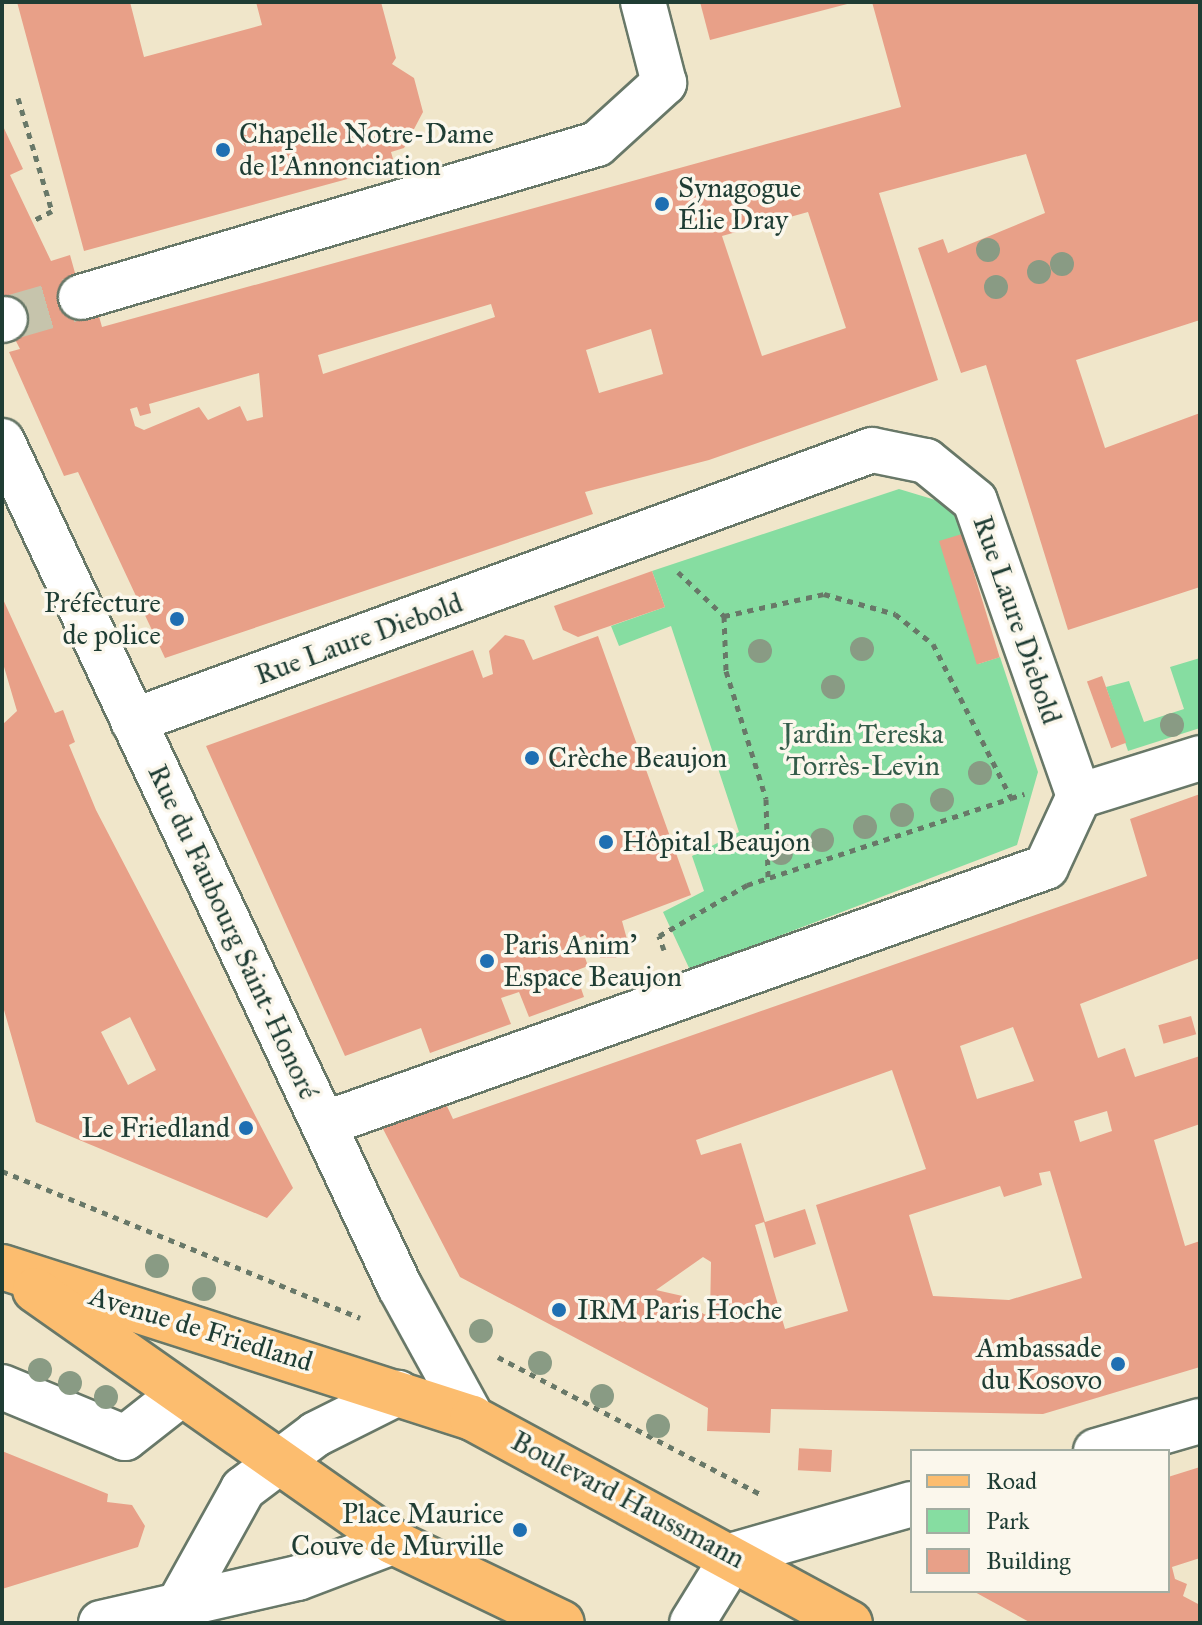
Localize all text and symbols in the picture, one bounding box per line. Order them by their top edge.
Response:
place label: Chapelle Notre-Dame de l'Annonciation [239,117,494,183]
marker: Chapelle Notre-Dame de l'Annonciation [214,141,232,159]
place label: Synagogue Élie Dray [678,171,801,237]
marker: Synagogue Élie Dray [653,195,671,213]
street label: Rue Laure Diebold [966,511,1068,729]
place label: Préfecture de police [44,586,161,652]
street label: Rue Laure Diebold [251,586,467,692]
marker: Préfecture de police [168,610,186,628]
park label: Jardin Tereska Torrès-Levin [782,717,944,783]
place label: Crèche Beaujon [548,741,727,775]
marker: Crèche Beaujon [523,749,541,767]
street label: Rue du Faubourg Saint-Honoré [141,759,325,1105]
place label: Hôpital Beaujon [622,825,810,859]
marker: Hôpital Beaujon [597,833,615,851]
place label: Paris Anim' Espace Beaujon [503,928,682,994]
marker: Paris Anim' Espace Beaujon [478,952,496,970]
place label: Le Friedland [82,1111,230,1145]
marker: Le Friedland [237,1119,255,1137]
street label: Avenue de Friedland [85,1279,317,1379]
place label: IRM Paris Hoche [577,1293,783,1327]
marker: IRM Paris Hoche [548,1299,570,1321]
place label: Ambassade du Kosovo [976,1331,1102,1397]
marker: Ambassade du Kosovo [1109,1355,1127,1373]
street label: Boulevard Haussmann [506,1424,750,1576]
legend [910,1449,1170,1593]
text: Road [986,1466,1037,1496]
place label: Place Maurice Couve de Murville [291,1497,504,1563]
text: Park [986,1506,1029,1536]
marker: Place Maurice Couve de Murville [511,1521,529,1539]
text: Building [986,1546,1071,1576]

